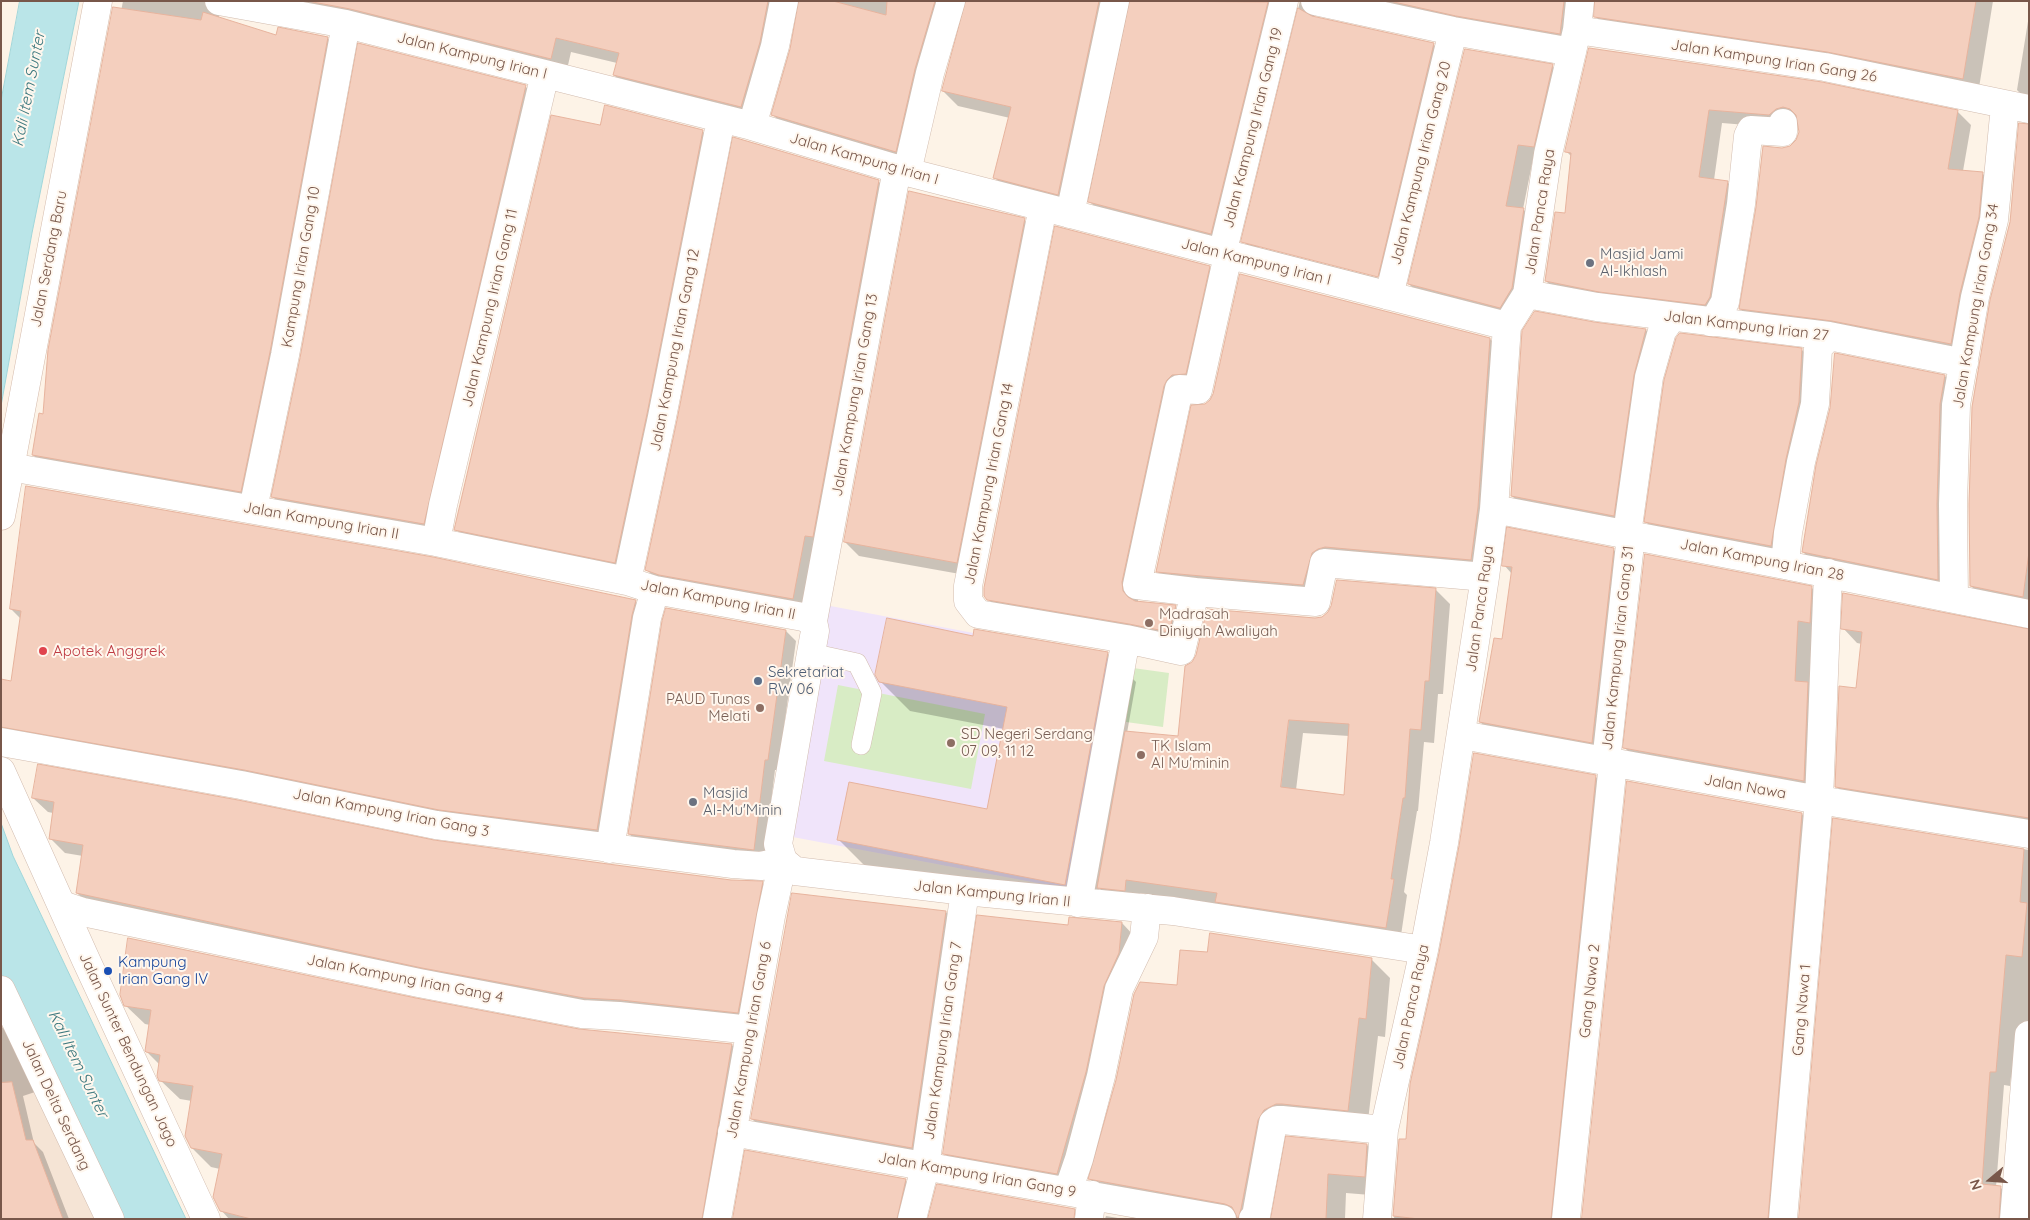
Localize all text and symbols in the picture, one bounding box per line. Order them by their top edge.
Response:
street label: Jalan Kampung Irian Gang 19 [1219,26,1287,230]
street label: Jalan Kampung Irian I [395,29,549,83]
water label: Kali Item Sunter [8,30,50,148]
street label: Jalan Kampung Irian Gang 26 [1670,36,1878,86]
street label: Jalan Kampung Irian Gang 20 [1387,59,1455,267]
street label: Jalan Kampung Irian I [788,129,940,189]
street label: Jalan Panca Raya [1521,148,1559,276]
street label: Kampung Irian Gang 10 [278,185,324,349]
street label: Jalan Serdang Baru [27,189,71,329]
street label: Jalan Kampung Irian Gang 34 [1949,202,2003,410]
street label: Jalan Kampung Irian Gang 11 [458,207,522,409]
street label: Jalan Kampung Irian I [1179,235,1333,289]
place label: Masjid Jami Al-Ikhlash [1600,245,1684,280]
street label: Jalan Kampung Irian Gang 12 [647,247,703,453]
marker: Masjid Jami Al-Ikhlash [1584,257,1596,269]
street label: Jalan Kampung Irian Gang 13 [828,292,882,498]
street label: Jalan Kampung Irian 27 [1663,307,1829,345]
street label: Jalan Kampung Irian Gang 14 [961,382,1017,586]
street label: Jalan Kampung Irian II [242,498,400,544]
street label: Jalan Kampung Irian 28 [1679,535,1845,585]
street label: Jalan Panca Raya [1462,545,1498,673]
street label: Jalan Kampung Irian Gang 31 [1598,545,1638,751]
street label: Jalan Kampung Irian II [639,576,797,624]
place label: Madrasah Diniyah Awaliyah [1159,605,1278,640]
marker: Madrasah Diniyah Awaliyah [1143,617,1155,629]
place label: Apotek Anggrek [53,642,165,660]
marker: Apotek Anggrek [37,645,49,657]
place label: Sekretariat RW 06 [768,663,844,698]
marker: Sekretariat RW 06 [752,675,764,687]
place label: PAUD Tunas Melati [666,690,750,725]
marker: PAUD Tunas Melati [754,702,766,714]
place label: SD Negeri Serdang 07 09, 11 12 [961,725,1093,760]
marker: SD Negeri Serdang 07 09, 11 12 [945,737,957,749]
place label: TK Islam Al Mu'minin [1151,737,1230,772]
marker: TK Islam Al Mu'minin [1135,749,1147,761]
street label: Jalan Nawa [1702,771,1788,803]
place label: Masjid Al-Mu'Minin [703,784,782,819]
street label: Jalan Kampung Irian Gang 3 [291,785,491,841]
marker: Masjid Al-Mu'Minin [687,796,699,808]
street label: Jalan Kampung Irian II [913,877,1071,911]
street label: Jalan Kampung Irian Gang 6 [723,940,775,1140]
street label: Jalan Kampung Irian Gang 7 [920,941,966,1141]
street label: Jalan Panca Raya [1389,943,1433,1071]
street label: Gang Nawa 2 [1576,943,1604,1039]
street label: Jalan Sunter Bendungan Jago [75,950,181,1150]
street label: Jalan Kampung Irian Gang 4 [305,951,505,1007]
place label: Kampung Irian Gang IV [118,953,208,988]
street label: Gang Nawa 1 [1789,963,1815,1057]
marker: Kampung Irian Gang IV [102,965,114,977]
water label: Kali Item Sunter [44,1007,112,1121]
street label: Jalan Delta Serdang [18,1037,94,1173]
street label: Jalan Kampung Irian Gang 9 [877,1149,1077,1201]
north arrow [1965,1155,2015,1205]
text: N [1966,1177,1986,1192]

